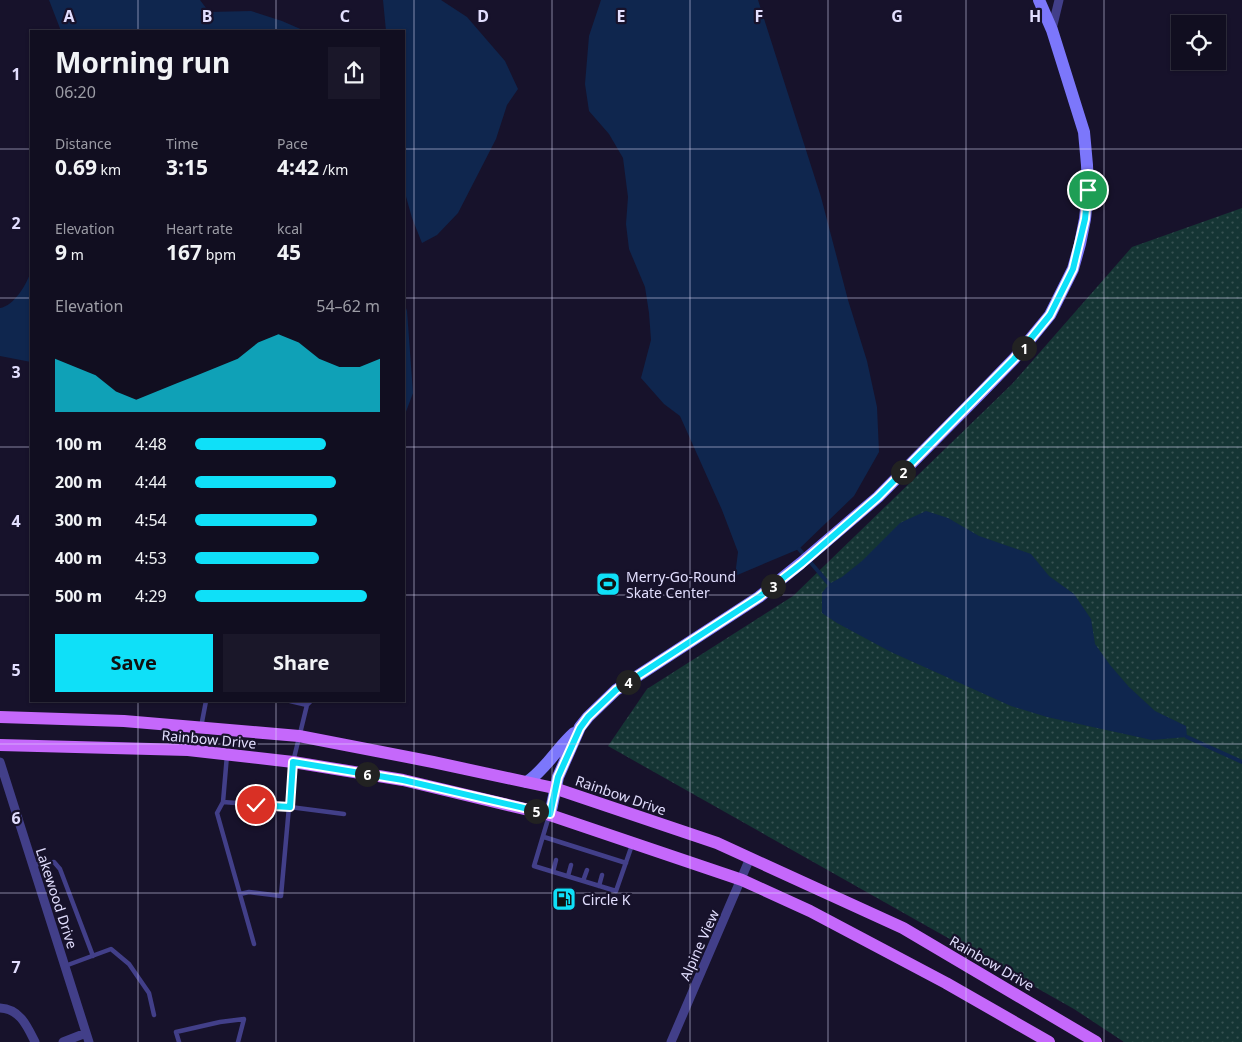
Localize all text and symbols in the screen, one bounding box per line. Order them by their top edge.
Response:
text: A [63,5,75,27]
text: B [202,5,212,27]
text: C [340,5,350,27]
text: D [477,5,489,27]
text: E [617,5,626,27]
text: F [755,5,763,27]
text: G [891,5,903,27]
text: H [1029,5,1041,27]
map controls [1171,15,1226,70]
button: locate [1171,15,1226,70]
text: Morning run [55,43,230,81]
button: share [328,47,380,99]
text: 1 [11,63,21,85]
text: 06:20 [55,81,96,103]
text: Distance [55,134,112,153]
text: Time [166,134,198,153]
text: Pace [277,134,308,153]
text: 0.69 [55,153,97,181]
text: 3:15 [166,153,208,181]
text: 4:42 [277,153,319,181]
text: km [97,160,121,179]
text: /km [319,160,348,179]
pin [1067,169,1109,211]
icon: arrive [1074,176,1102,204]
text: 2 [11,212,21,234]
text: Elevation [55,219,115,238]
text: Heart rate [166,219,233,238]
text: kcal [277,219,303,238]
text: 9 [55,238,67,266]
text: 167 [166,238,202,266]
text: 45 [277,238,301,266]
text: m [67,245,84,264]
text: bpm [202,245,236,264]
text: Elevation [55,295,123,317]
text: 54–62 m [316,295,380,317]
pin: 1 [1012,336,1036,360]
text: 1 [1020,339,1029,358]
text: 3 [11,361,21,383]
text: 100 m [55,433,102,455]
text: 4:48 [135,433,167,455]
pin: 2 [890,460,916,484]
text: 2 [899,463,908,482]
text: 200 m [55,471,102,493]
text: 4:44 [135,471,167,493]
text: 300 m [55,509,102,531]
text: 4:54 [135,509,167,531]
text: 4 [11,510,21,532]
text: 400 m [55,547,102,569]
text: 4:53 [135,547,167,569]
place label: Merry-Go-Round Skate Center [626,567,736,602]
sports icon: Merry-Go-Round Skate Center [595,571,621,597]
pin: 3 [760,574,786,598]
text: 3 [769,577,778,596]
text: 500 m [55,585,102,607]
text: 4:29 [135,585,167,607]
button: Save [55,634,213,692]
button: Share [223,634,380,692]
text: 5 [11,659,21,681]
pin: 4 [616,670,640,694]
text: 4 [624,673,633,692]
street label: Rainbow Drive [161,725,257,753]
pin: 6 [354,762,380,786]
text: 6 [363,765,372,784]
street label: Rainbow Drive [573,771,669,819]
pin [235,784,277,826]
icon: check [242,791,270,819]
pin: 5 [524,798,548,824]
text: 5 [532,802,541,821]
text: 6 [11,807,21,829]
street label: Lakewood Drive [32,845,82,951]
fuel station icon: Circle K [551,886,577,912]
place label: Circle K [582,890,631,909]
street label: Alpine View [675,907,723,983]
street label: Rainbow Drive [946,931,1038,995]
text: 7 [11,956,21,978]

